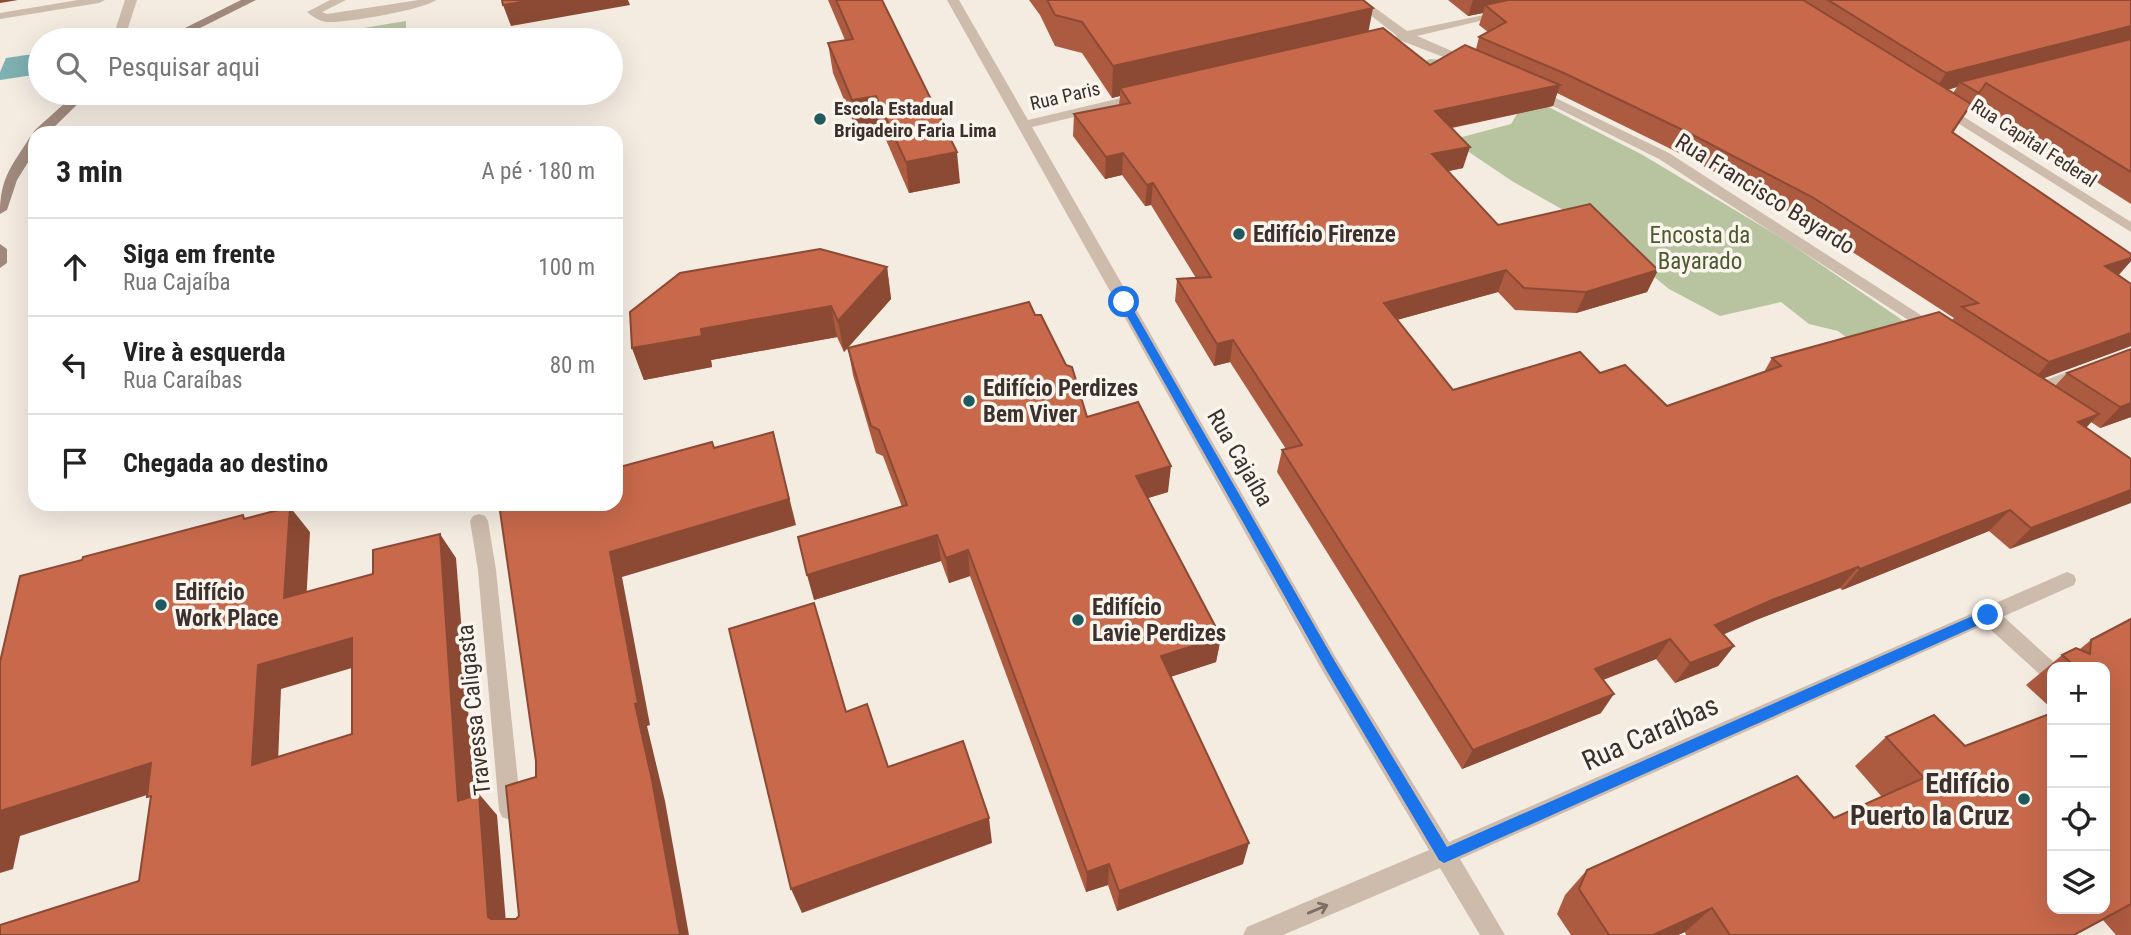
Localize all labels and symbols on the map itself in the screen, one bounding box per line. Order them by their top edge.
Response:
street label: Rua Paris [1028,77,1102,115]
street label: Rua Capital Federal [1967,94,2101,192]
place label: Escola Estadual Brigadeiro Faria Lima [834,97,996,142]
marker: Escola Estadual Brigadeiro Faria Lima [812,111,828,127]
street label: Rua Francisco Bayardo [1670,128,1860,260]
place label: Edifício Firenze [1253,221,1396,248]
park label: Encosta da Bayarado [1650,222,1750,275]
marker: Edifício Firenze [1231,226,1247,242]
route start [1108,286,1139,317]
place label: Edifício Perdizes Bem Viver [983,375,1138,428]
marker: Edifício Perdizes Bem Viver [961,393,977,409]
street label: Rua Cajaíba [1201,405,1279,511]
place label: Edifício Work Place [175,579,279,632]
place label: Edifício Lavie Perdizes [1092,594,1226,647]
marker: Edifício Work Place [153,597,169,613]
route end [1972,599,2003,630]
marker: Edifício Lavie Perdizes [1070,612,1086,628]
street label: Travessa Caligasta [452,623,496,797]
street label: Rua Caraíbas [1577,688,1723,778]
place label: Edifício Puerto la Cruz [1850,767,2010,832]
marker: Edifício Puerto la Cruz [2016,791,2032,807]
one-way arrow [1306,901,1328,914]

